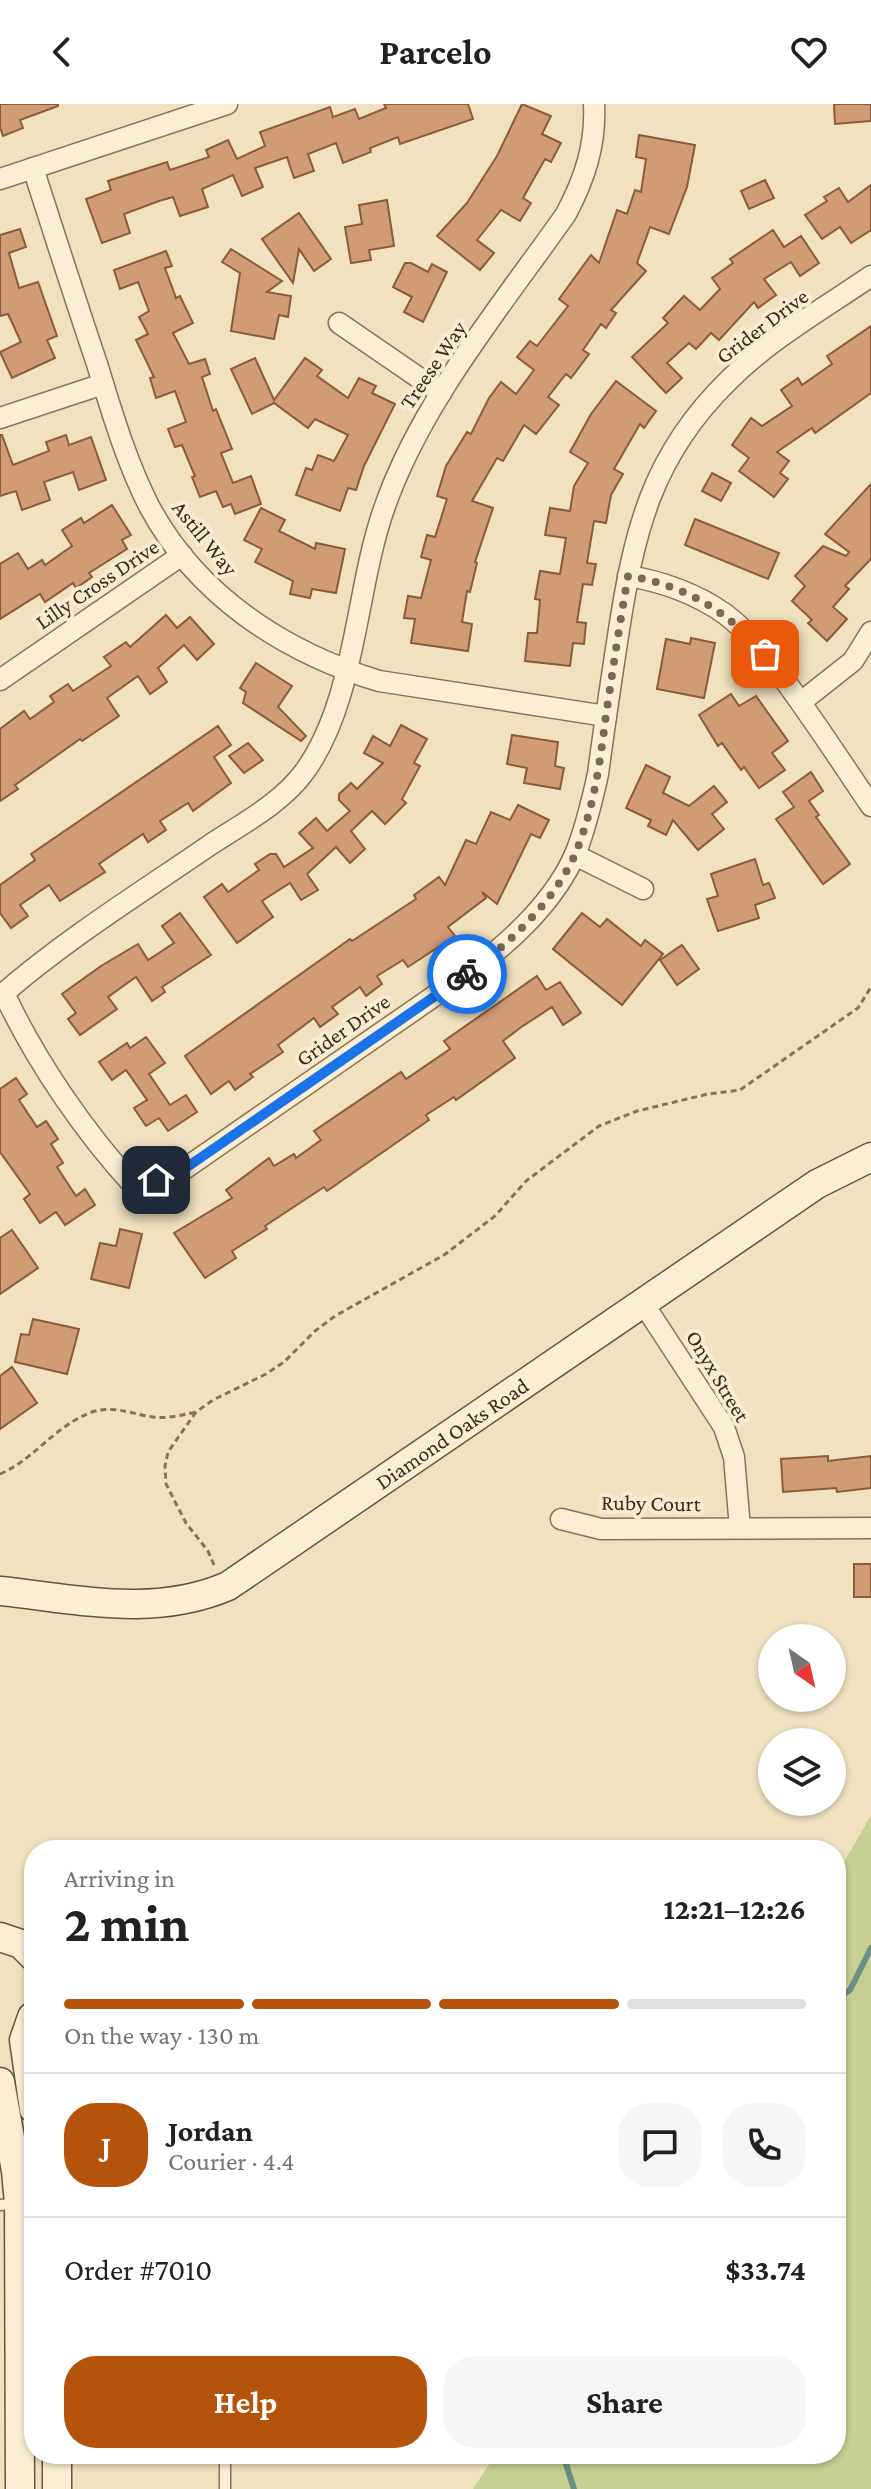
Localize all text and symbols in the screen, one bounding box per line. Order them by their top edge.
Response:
icon: back [40,30,84,74]
icon: heart [787,30,831,74]
text: Parcelo [379,32,492,72]
street label: Grider Drive [711,283,813,369]
street label: Treese Way [395,316,472,414]
street label: Astill Way [167,495,243,581]
street label: Lilly Cross Drive [31,534,163,634]
pin [731,620,799,688]
icon: bag [743,632,787,676]
courier [427,934,507,1014]
icon: bike [445,952,489,996]
street label: Grider Drive [291,989,395,1071]
pin [122,1146,190,1214]
icon: home [134,1158,178,1202]
street label: Onyx Street [681,1326,755,1427]
street label: Diamond Oaks Road [371,1372,533,1494]
street label: Ruby Court [601,1490,702,1516]
north arrow [758,1624,846,1712]
map controls [758,1624,846,1816]
button: layers [758,1728,846,1816]
text: Arriving in [64,1864,175,1893]
text: 12:21–12:26 [663,1892,806,1925]
text: 2 min [64,1894,189,1952]
text: On the way · 130 m [64,2021,259,2050]
button: chat [618,2103,702,2187]
button: phone [722,2103,806,2187]
text: Jordan [168,2114,253,2147]
text: J [101,2129,111,2162]
text: Courier · 4.4 [168,2147,294,2176]
text: Order #7010 [64,2253,212,2286]
text: $33.74 [725,2253,806,2286]
button: Help [64,2356,427,2448]
button: Share [443,2356,806,2448]

